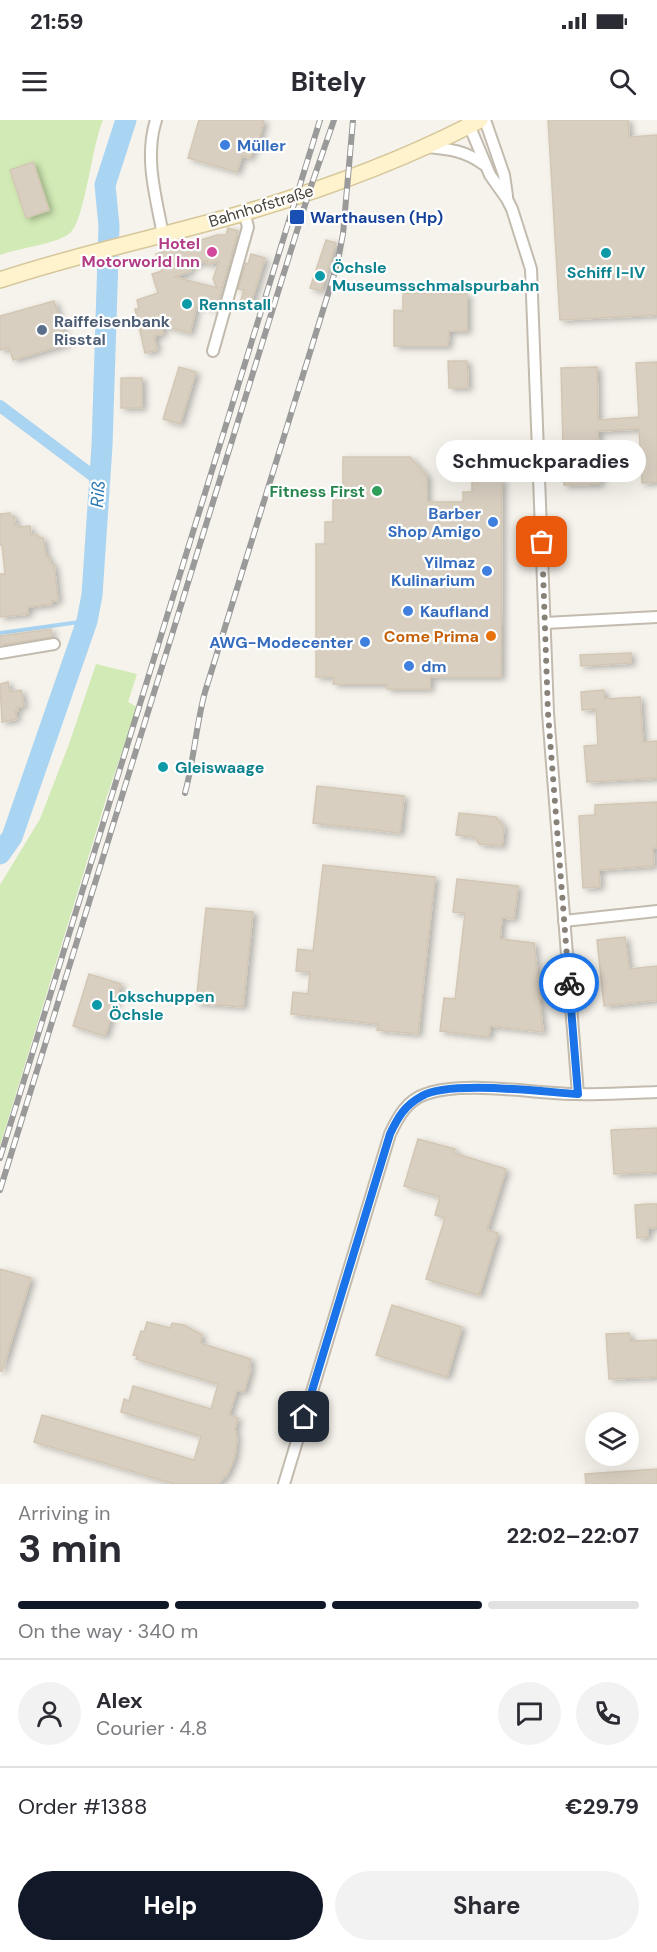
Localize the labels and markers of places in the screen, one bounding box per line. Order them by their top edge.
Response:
place label: Müller [237,135,286,156]
marker: Müller [218,138,232,152]
place label: Warthausen (Hp) [310,207,443,228]
marker: Warthausen (Hp) [288,208,306,226]
place label: Hotel Motorworld Inn [82,233,200,272]
marker: Hotel Motorworld Inn [205,245,219,259]
marker: Schiff I-IV [599,246,613,260]
place label: Öchsle Museumsschmalspurbahn [332,257,539,296]
place label: Schiff I-IV [567,262,646,283]
marker: Öchsle Museumsschmalspurbahn [313,269,327,283]
place label: Rennstall [199,294,271,315]
marker: Rennstall [180,297,194,311]
place label: Raiffeisenbank Risstal [54,311,171,350]
marker: Raiffeisenbank Risstal [35,323,49,337]
callout: Schmuckparadies [437,440,647,482]
place label: Fitness First [269,481,365,502]
marker: Fitness First [370,484,384,498]
place label: Barber Shop Amigo [388,503,481,542]
marker: Barber Shop Amigo [486,515,500,529]
pin [516,516,567,567]
place label: Yilmaz Kulinarium [391,552,475,591]
marker: Yilmaz Kulinarium [480,564,494,578]
place label: Kaufland [420,601,489,622]
marker: Kaufland [401,604,415,618]
place label: Come Prima [384,626,479,647]
marker: Come Prima [484,629,498,643]
place label: AWG-Modecenter [209,632,353,653]
marker: AWG-Modecenter [358,635,372,649]
place label: dm [421,656,447,677]
marker: dm [402,659,416,673]
place label: Gleiswaage [175,757,264,778]
marker: Gleiswaage [156,760,170,774]
place label: Lokschuppen Öchsle [109,986,215,1025]
marker: Lokschuppen Öchsle [90,998,104,1012]
pin [278,1391,329,1442]

